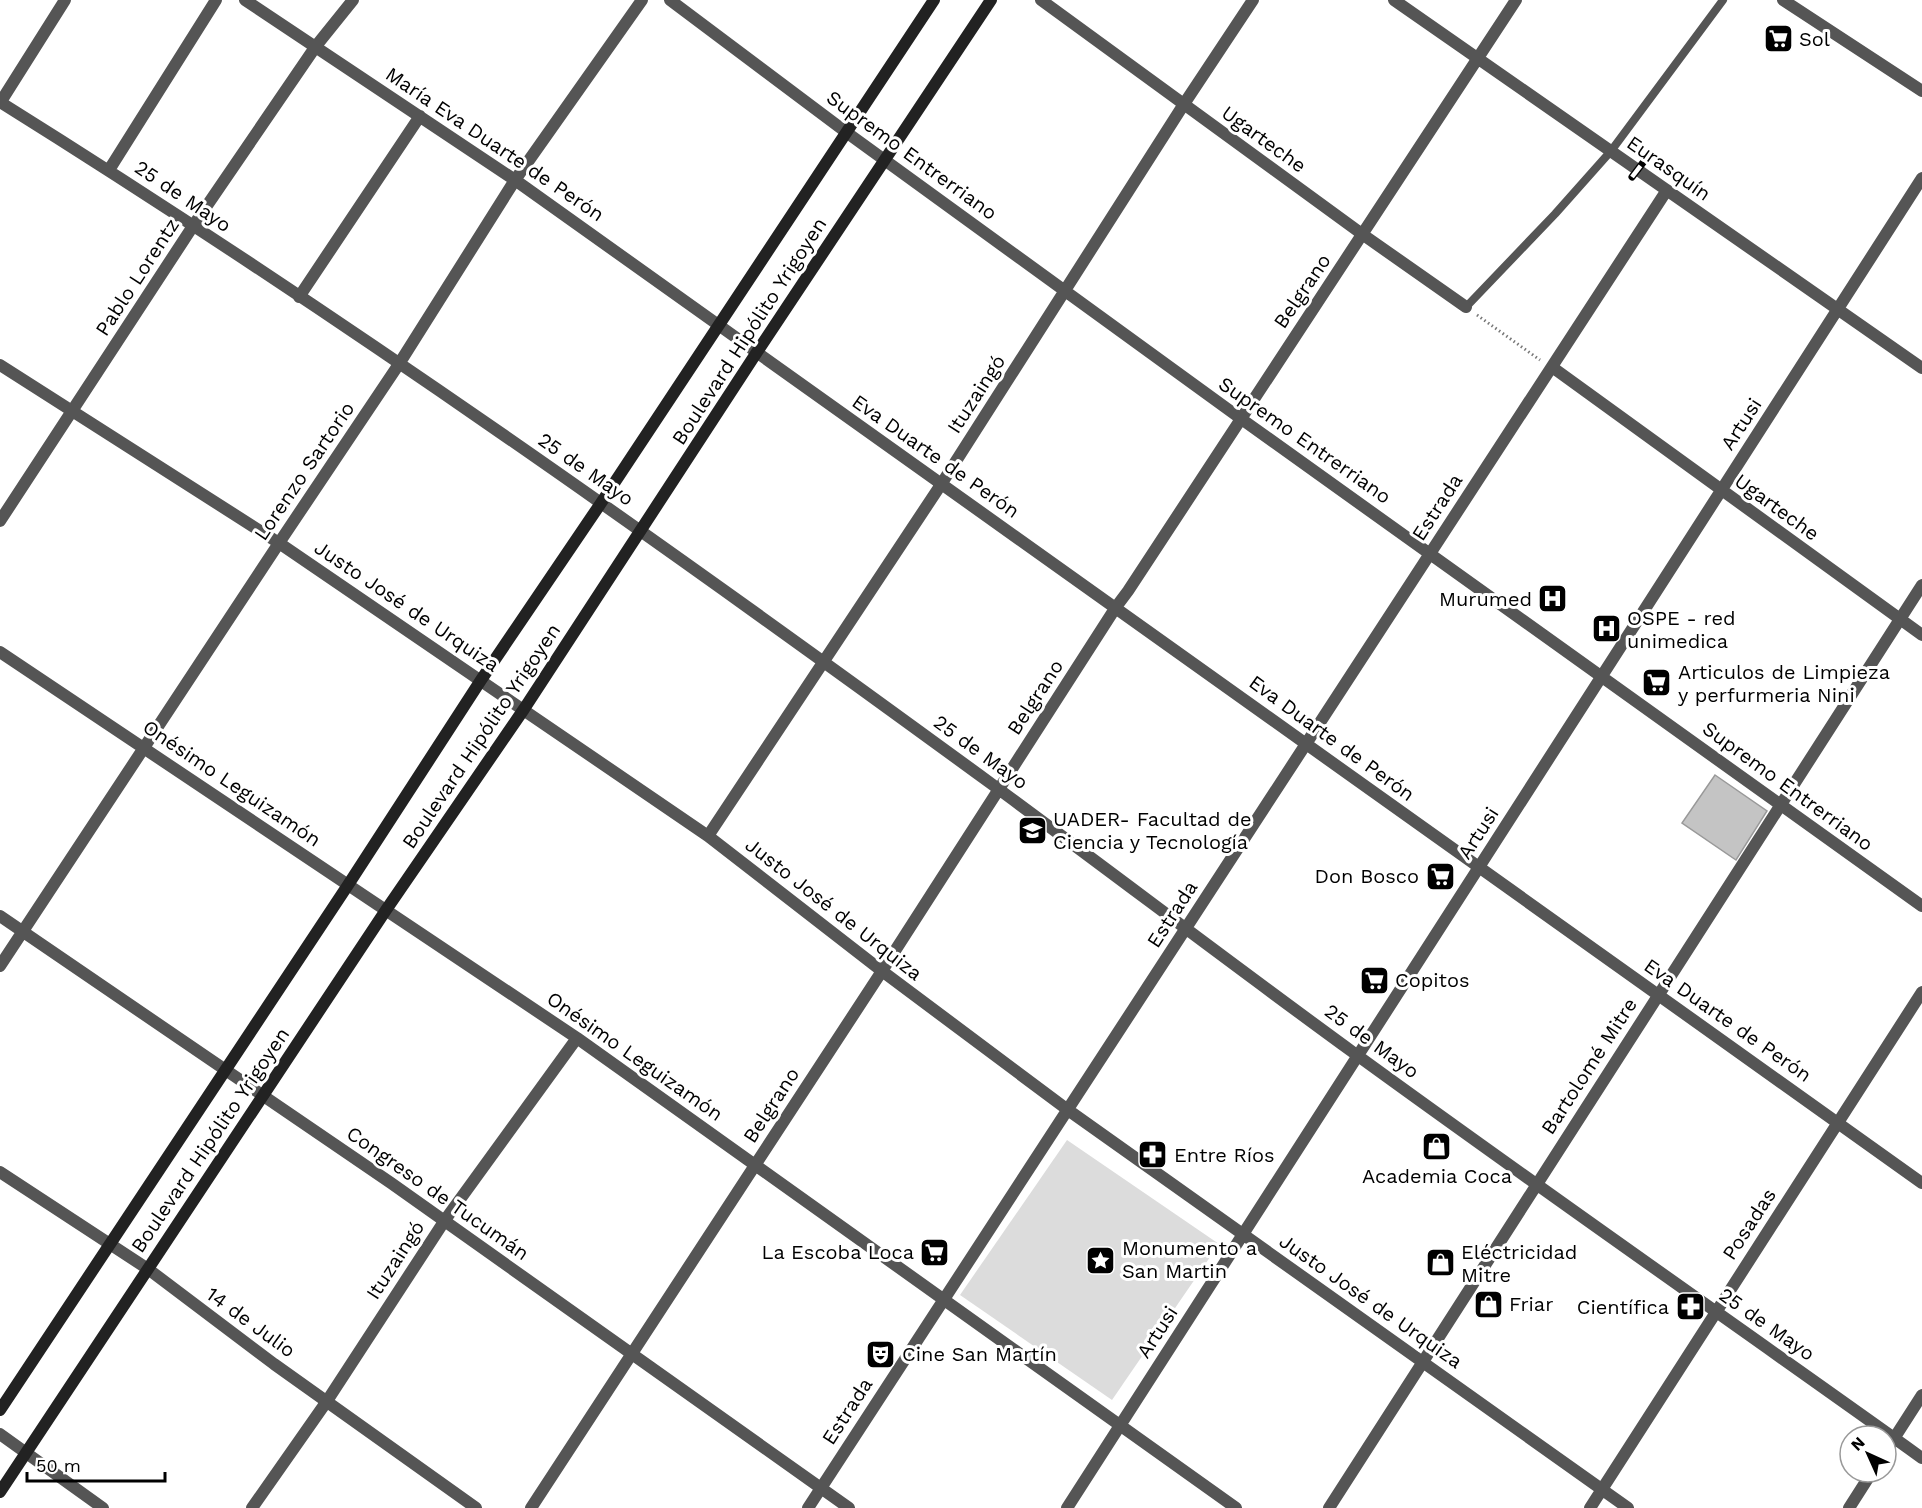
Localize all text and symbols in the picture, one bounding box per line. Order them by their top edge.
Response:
supermarket icon: Sol [1762,23,1794,55]
place label: Sol [1799,27,1830,51]
street label: María Eva Duarte de Perón [381,62,609,226]
street label: Supremo Entrerriano [822,85,1002,225]
street label: Ugarteche [1217,100,1311,178]
street label: Eurasquín [1622,130,1716,206]
street label: 25 de Mayo [130,155,236,237]
street label: Boulevard Hipólito Yrigoyen [666,213,832,449]
street label: Pablo Lorentz [90,214,184,340]
street label: Belgrano [1268,249,1336,333]
street label: Ituzaingó [942,350,1010,438]
street label: Supremo Entrerriano [1214,371,1396,509]
street label: Eva Duarte de Perón [848,389,1024,523]
street label: Artusi [1715,393,1767,455]
street label: Lorenzo Sartorio [249,397,359,545]
street label: 25 de Mayo [534,427,638,511]
street label: Ugarteche [1730,468,1824,546]
street label: Estrada [1407,469,1467,545]
street label: Justo José de Urquiza [310,535,504,677]
hospital icon: Murumed [1537,583,1569,615]
place label: Murumed [1439,587,1532,611]
place label: OSPE - red unimedica [1627,606,1736,653]
hospital icon: OSPE - red unimedica [1590,613,1622,645]
street label: Boulevard Hipólito Yrigoyen [397,619,565,853]
street label: Belgrano [1002,655,1068,739]
place label: Articulos de Limpieza y perfurmeria Nini [1678,660,1890,707]
supermarket icon: Articulos de Limpieza y perfurmeria Nini [1641,667,1673,699]
street label: Eva Duarte de Perón [1244,670,1420,806]
street label: 25 de Mayo [929,710,1033,794]
street label: Onésimo Leguizamón [138,714,326,852]
street label: Supremo Entrerriano [1698,716,1878,856]
street label: Artusi [1452,802,1504,864]
place label: UADER- Facultad de Ciencia y Tecnología [1053,807,1252,854]
school or university icon: UADER- Facultad de Ciencia y Tecnología [1016,814,1048,846]
street label: Justo José de Urquiza [741,832,927,986]
supermarket icon: Don Bosco [1424,860,1456,892]
place label: Don Bosco [1315,864,1419,888]
street label: Estrada [1142,876,1202,952]
street label: Eva Duarte de Perón [1640,953,1816,1087]
supermarket icon: Copitos [1358,964,1390,996]
place label: Copitos [1395,968,1470,992]
street label: Onésimo Leguizamón [542,986,728,1126]
street label: Bartolomé Mitre [1536,993,1642,1139]
street label: 25 de Mayo [1320,999,1424,1083]
street label: Boulevard Hipólito Yrigoyen [126,1023,294,1257]
street label: Belgrano [738,1063,804,1147]
street label: Congreso de Tucumán [342,1121,534,1265]
shop icon: Academia Coca [1421,1130,1453,1162]
pharmacy icon: Entre Ríos [1137,1139,1169,1171]
place label: Entre Ríos [1174,1143,1275,1167]
place label: Academia Coca [1362,1164,1512,1188]
street label: Posadas [1717,1184,1781,1264]
street label: Ituzaingó [361,1216,429,1304]
street label: Justo José de Urquiza [1275,1229,1467,1373]
supermarket icon: La Escoba Loca [919,1236,951,1268]
place label: Monumento a San Martin [1122,1236,1257,1283]
place label: La Escoba Loca [761,1240,914,1264]
place label: Eléctricidad Mitre [1461,1240,1577,1287]
place icon: Monumento a San Martin [1085,1244,1117,1276]
shop icon: Eléctricidad Mitre [1424,1247,1456,1279]
street label: 14 de Julio [202,1282,300,1362]
street label: 25 de Mayo [1715,1282,1819,1366]
shop icon: Friar [1472,1288,1504,1320]
pharmacy icon: Científica [1674,1291,1706,1323]
place label: Friar [1509,1292,1553,1316]
place label: Científica [1577,1295,1669,1319]
street label: Artusi [1131,1301,1183,1363]
theatre icon: Cine San Martín [865,1338,897,1370]
place label: Cine San Martín [902,1342,1057,1366]
street label: Estrada [817,1373,877,1449]
north arrow [1838,1424,1898,1484]
text: N [1847,1433,1869,1455]
scale bar [27,1445,165,1483]
text: 50 m [36,1455,81,1476]

